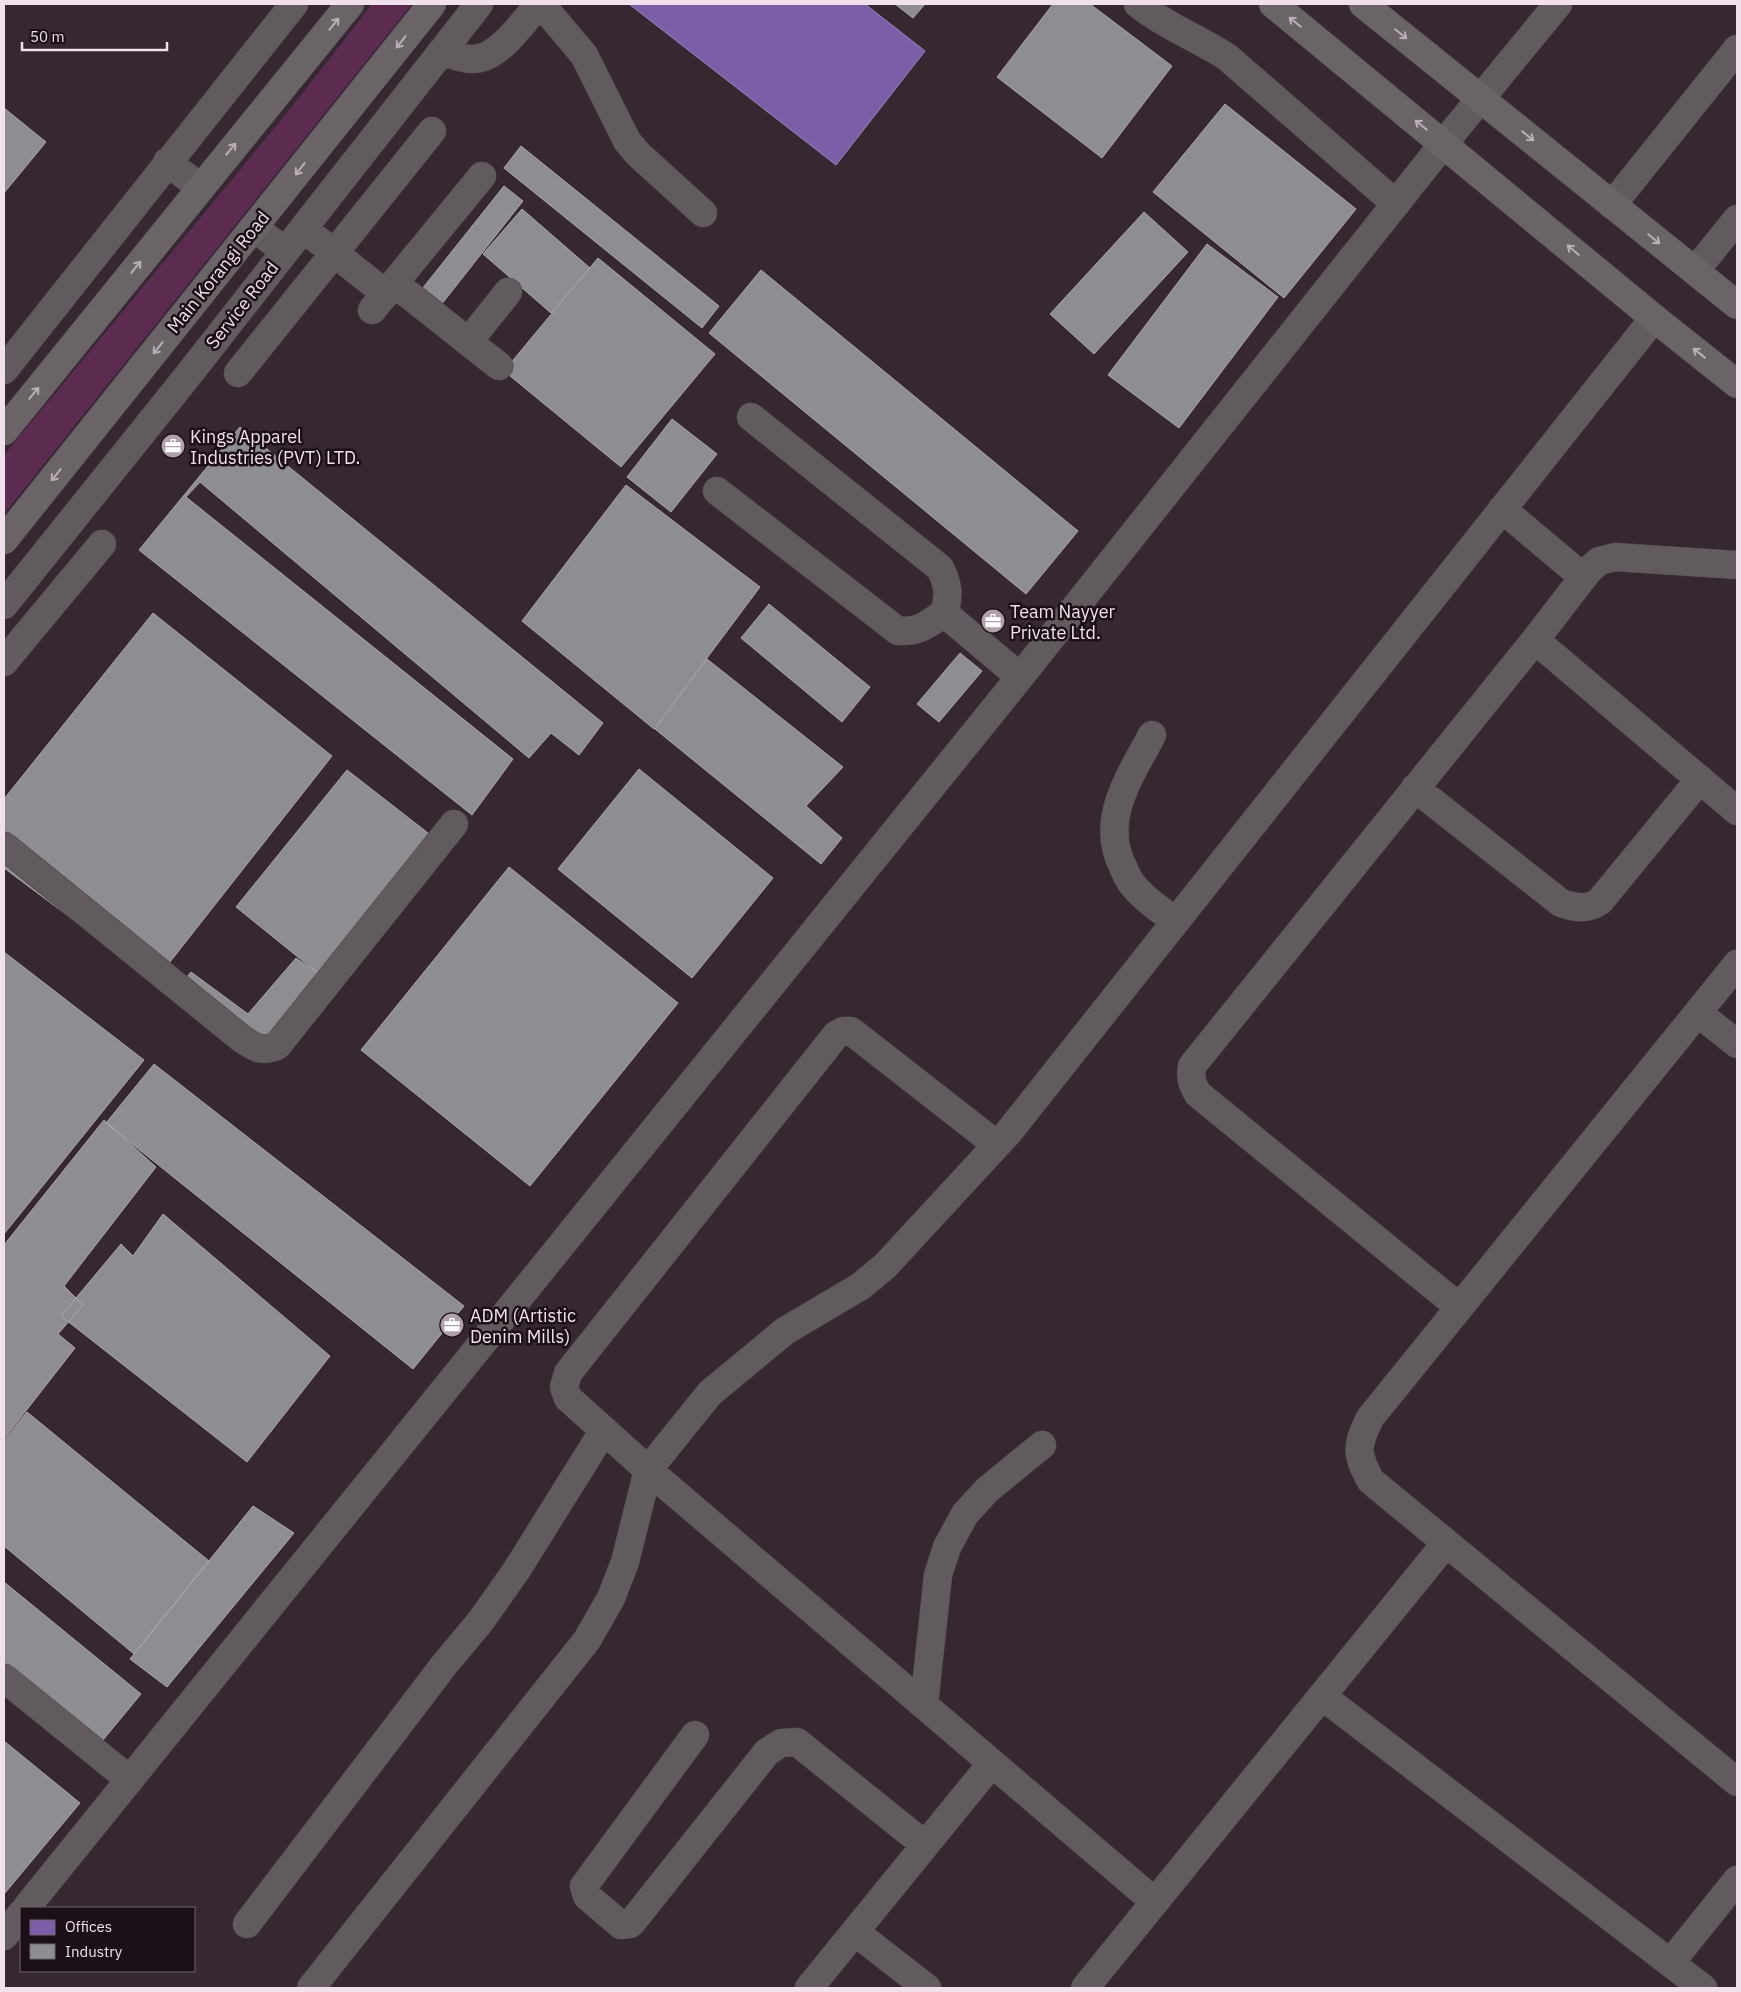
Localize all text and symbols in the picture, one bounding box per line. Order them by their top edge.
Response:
one-way arrow [1289,16,1302,27]
one-way arrow [328,18,339,31]
scale bar [22,20,168,52]
text: 50 m [30,27,65,46]
one-way arrow [1394,29,1407,40]
one-way arrow [396,35,407,48]
one-way arrow [1415,119,1428,130]
one-way arrow [1521,131,1534,142]
one-way arrow [225,143,236,156]
one-way arrow [295,163,306,176]
street label: Main Korangi Road [162,206,274,338]
one-way arrow [1647,233,1660,244]
one-way arrow [1567,245,1580,256]
street label: Service Road [201,257,283,353]
one-way arrow [131,260,142,273]
one-way arrow [152,341,163,354]
one-way arrow [1693,348,1706,359]
one-way arrow [29,387,40,400]
place label: Kings Apparel Industries (PVT) LTD. [190,425,360,469]
office icon: Kings Apparel Industries (PVT) LTD. [160,433,186,459]
one-way arrow [51,468,62,481]
place label: Team Nayyer Private Ltd. [1010,600,1116,644]
office icon: Team Nayyer Private Ltd. [980,608,1006,634]
place label: ADM (Artistic Denim Mills) [470,1304,576,1348]
office icon: ADM (Artistic Denim Mills) [439,1312,465,1338]
legend [20,1907,195,1972]
text: Offices [65,1917,112,1936]
text: Industry [65,1942,123,1961]

